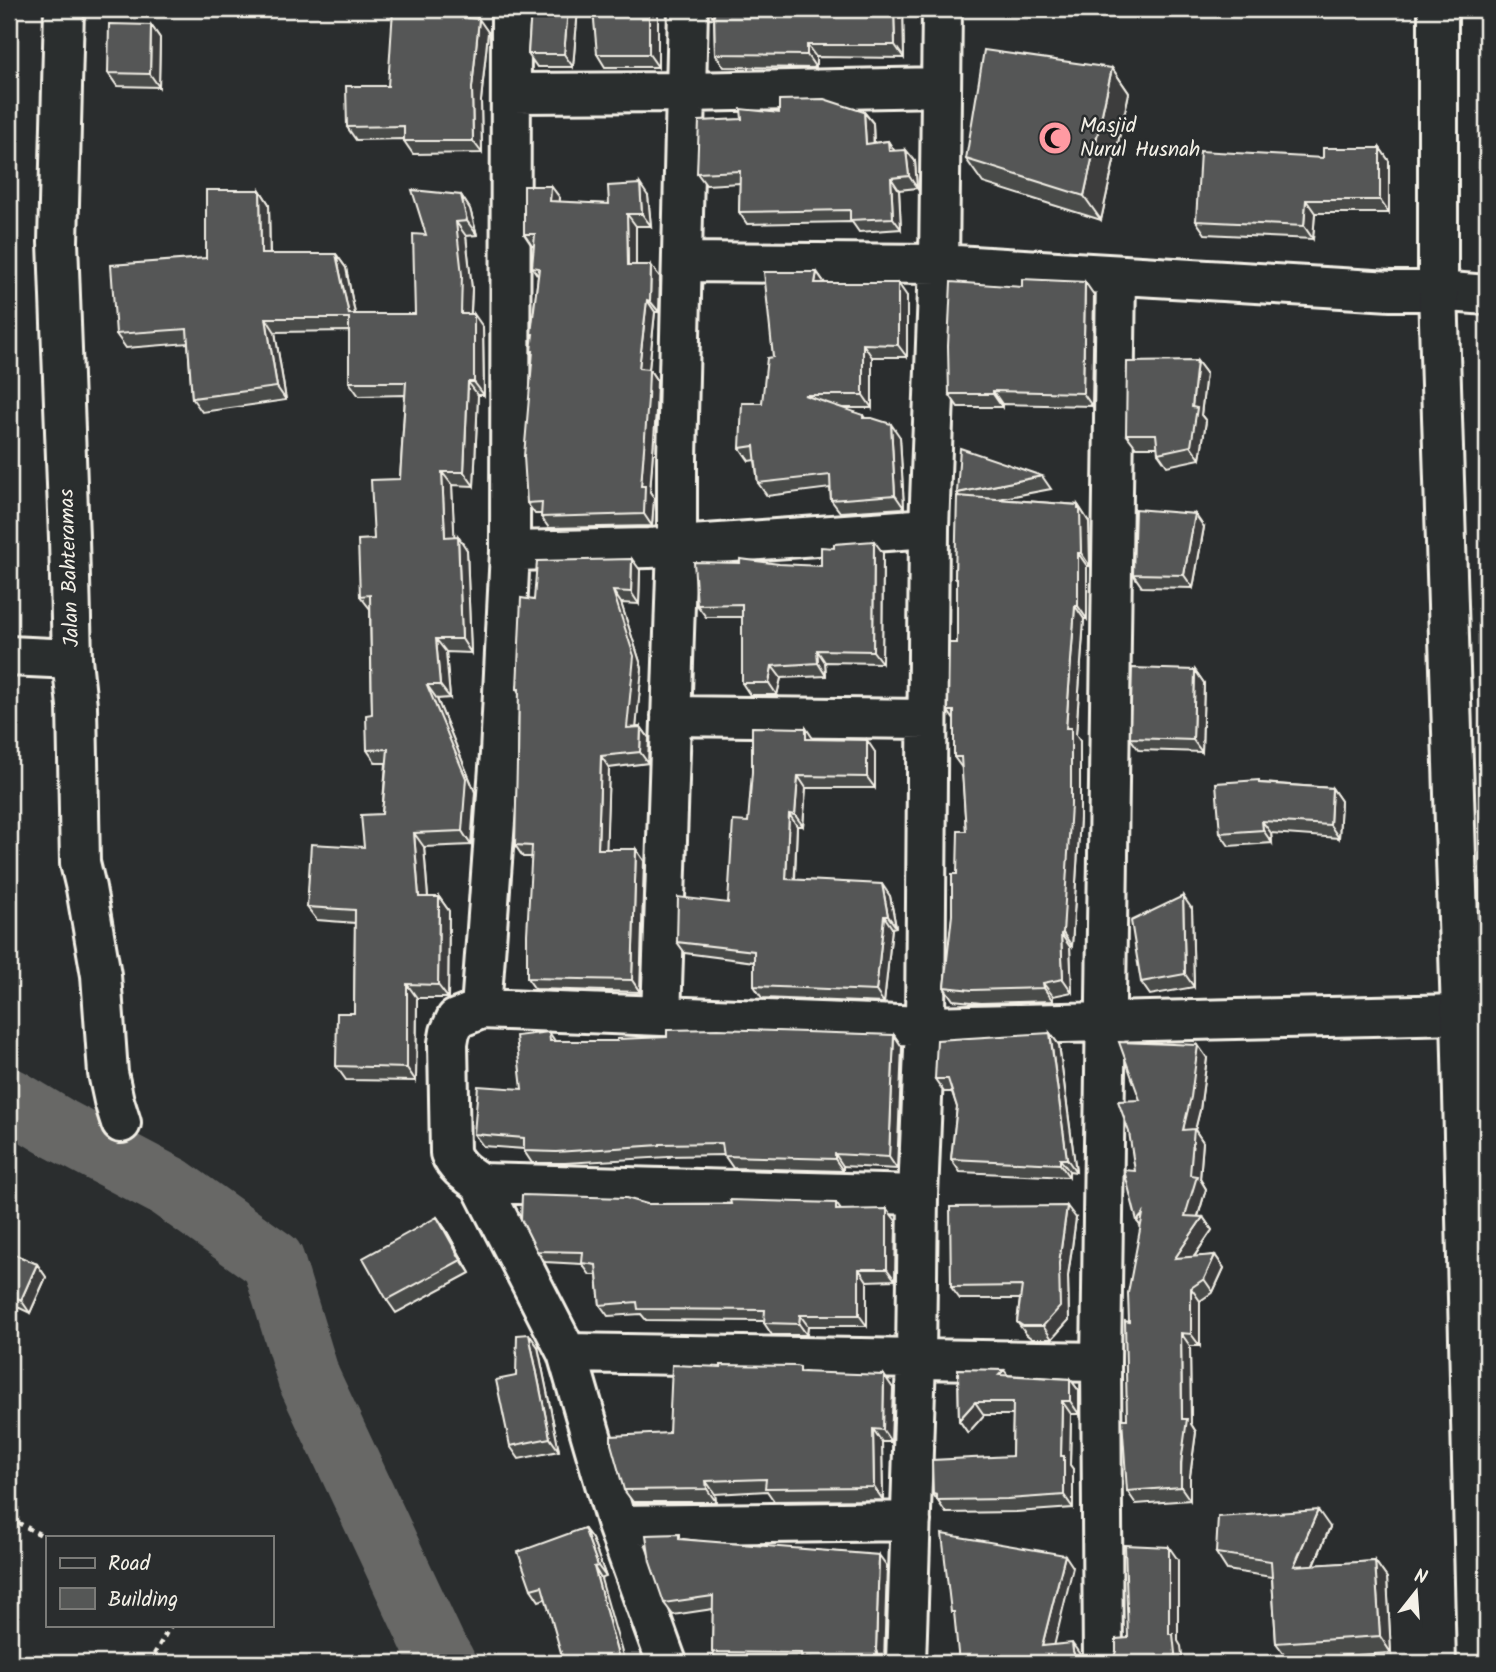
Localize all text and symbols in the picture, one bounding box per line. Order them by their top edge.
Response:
place label: Masjid Nurul Husnah [1080,110,1200,167]
mosque icon: Masjid Nurul Husnah [1036,119,1074,157]
street label: Jalan Bahteramas [51,488,89,648]
legend [46,1536,273,1626]
text: Road [108,1548,151,1581]
north arrow [1380,1556,1450,1626]
text: N [1410,1562,1431,1594]
text: Building [108,1584,178,1617]

